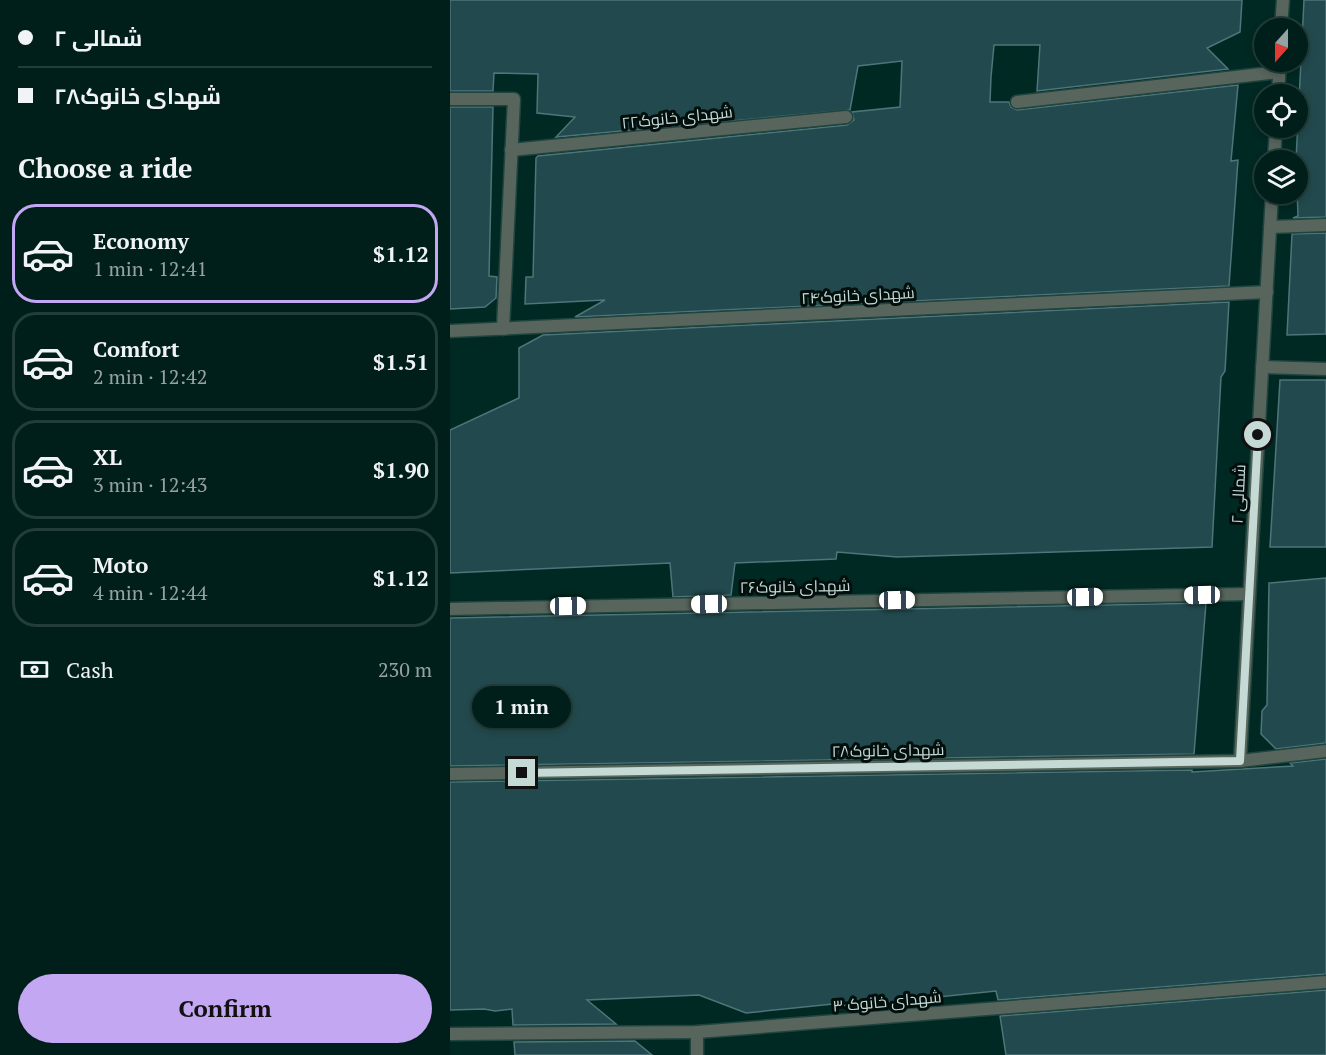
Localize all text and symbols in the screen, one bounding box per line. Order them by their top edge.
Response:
north arrow [1254,18,1308,72]
map controls [1254,18,1308,204]
text: شمالی ۲ [54,23,142,52]
text: شهدای خانوک۲۸ [54,81,221,110]
button: locate [1254,84,1308,138]
street label: شهدای خانوک۲۲ [620,100,734,134]
text: Choose a ride [18,150,193,186]
button: layers [1254,150,1308,204]
text: Economy [93,226,189,255]
icon: car [21,227,75,281]
text: $1.12 [373,239,429,268]
text: 1 min · 12:41 [93,255,207,282]
street label: شهدای خانوک۲۴ [801,281,915,309]
text: Comfort [93,334,179,363]
icon: car [21,335,75,389]
text: $1.51 [373,347,429,376]
text: 2 min · 12:42 [93,363,207,390]
route start [1244,421,1271,448]
text: XL [93,442,122,471]
icon: car [21,443,75,497]
text: $1.90 [373,455,429,484]
street label: شمالی ۲ [1225,464,1251,524]
text: 3 min · 12:43 [93,471,207,498]
text: Moto [93,550,148,579]
icon: car [21,551,75,605]
text: $1.12 [373,563,429,592]
street label: شهدای خانوک۲۶ [739,574,851,598]
text: 4 min · 12:44 [93,579,207,606]
car [1184,586,1220,604]
car [1067,588,1103,606]
car [879,591,915,609]
car [691,595,727,613]
car [550,597,586,615]
icon: cash [18,653,51,686]
text: Cash [66,655,114,684]
text: 230 m [378,656,432,683]
callout: 1 min [472,686,572,728]
text: 1 min [494,693,549,720]
street label: شهدای خانوک۲۸ [831,738,945,762]
route end [508,759,535,786]
button: Confirm [18,974,432,1043]
street label: شهدای خانوک۳۰ [832,985,942,1017]

